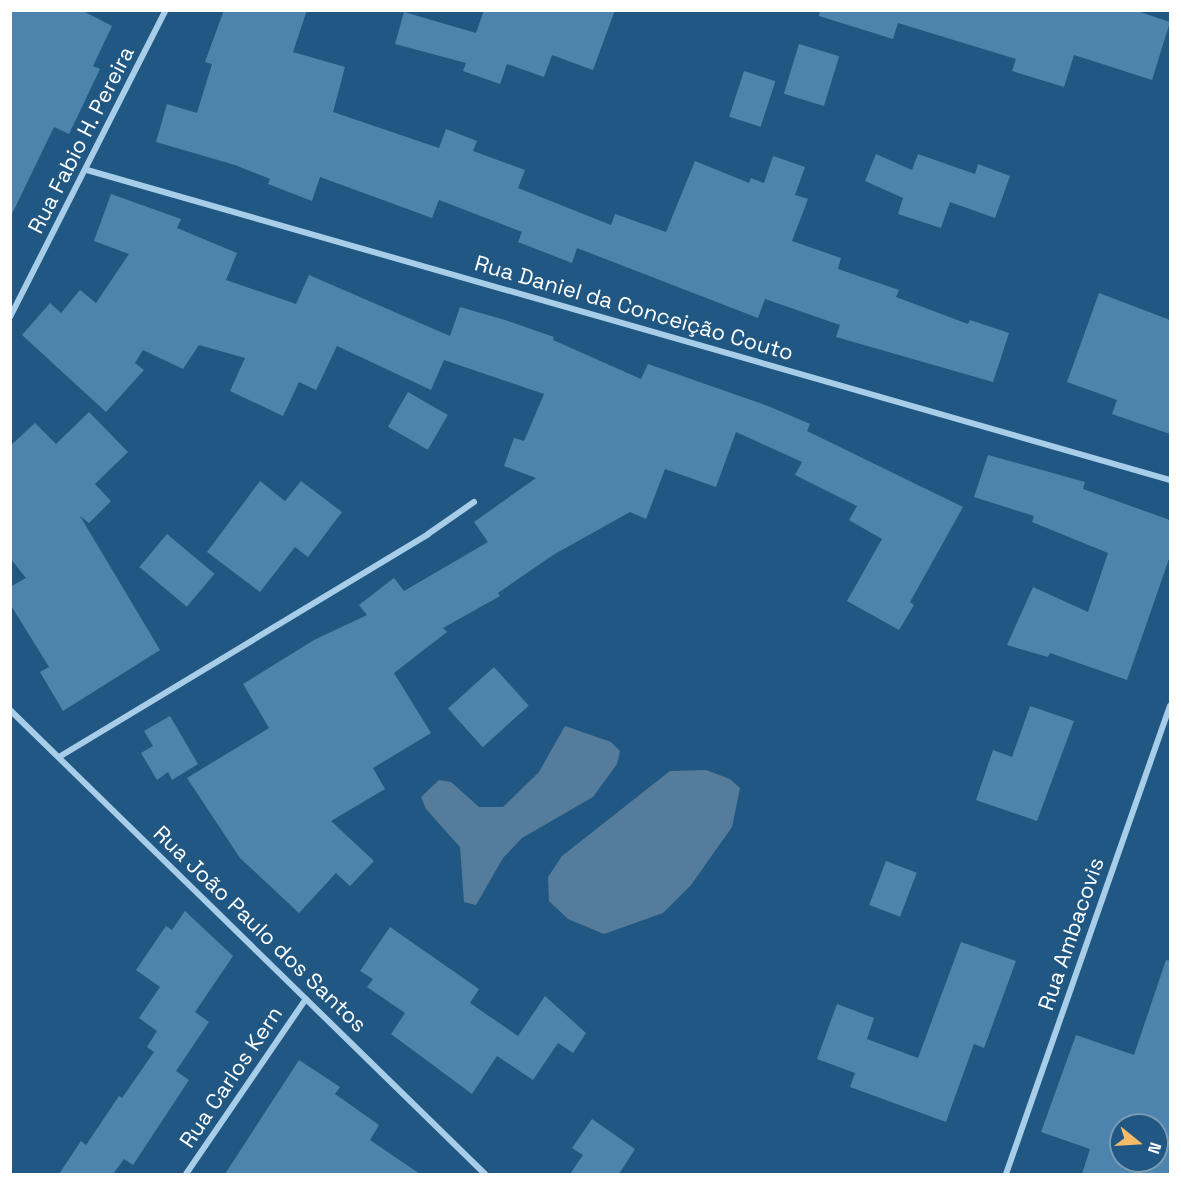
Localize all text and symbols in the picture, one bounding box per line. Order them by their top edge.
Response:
street label: Rua Fabio H. Pereira [22,42,140,238]
street label: Rua Daniel da Conceição Couto [472,250,796,366]
street label: Rua João Paulo dos Santos [148,820,372,1038]
street label: Rua Ambacovis [1032,854,1110,1014]
street label: Rua Carlos Kern [174,1001,288,1153]
north arrow [1109,1113,1169,1173]
text: N [1143,1140,1166,1156]

